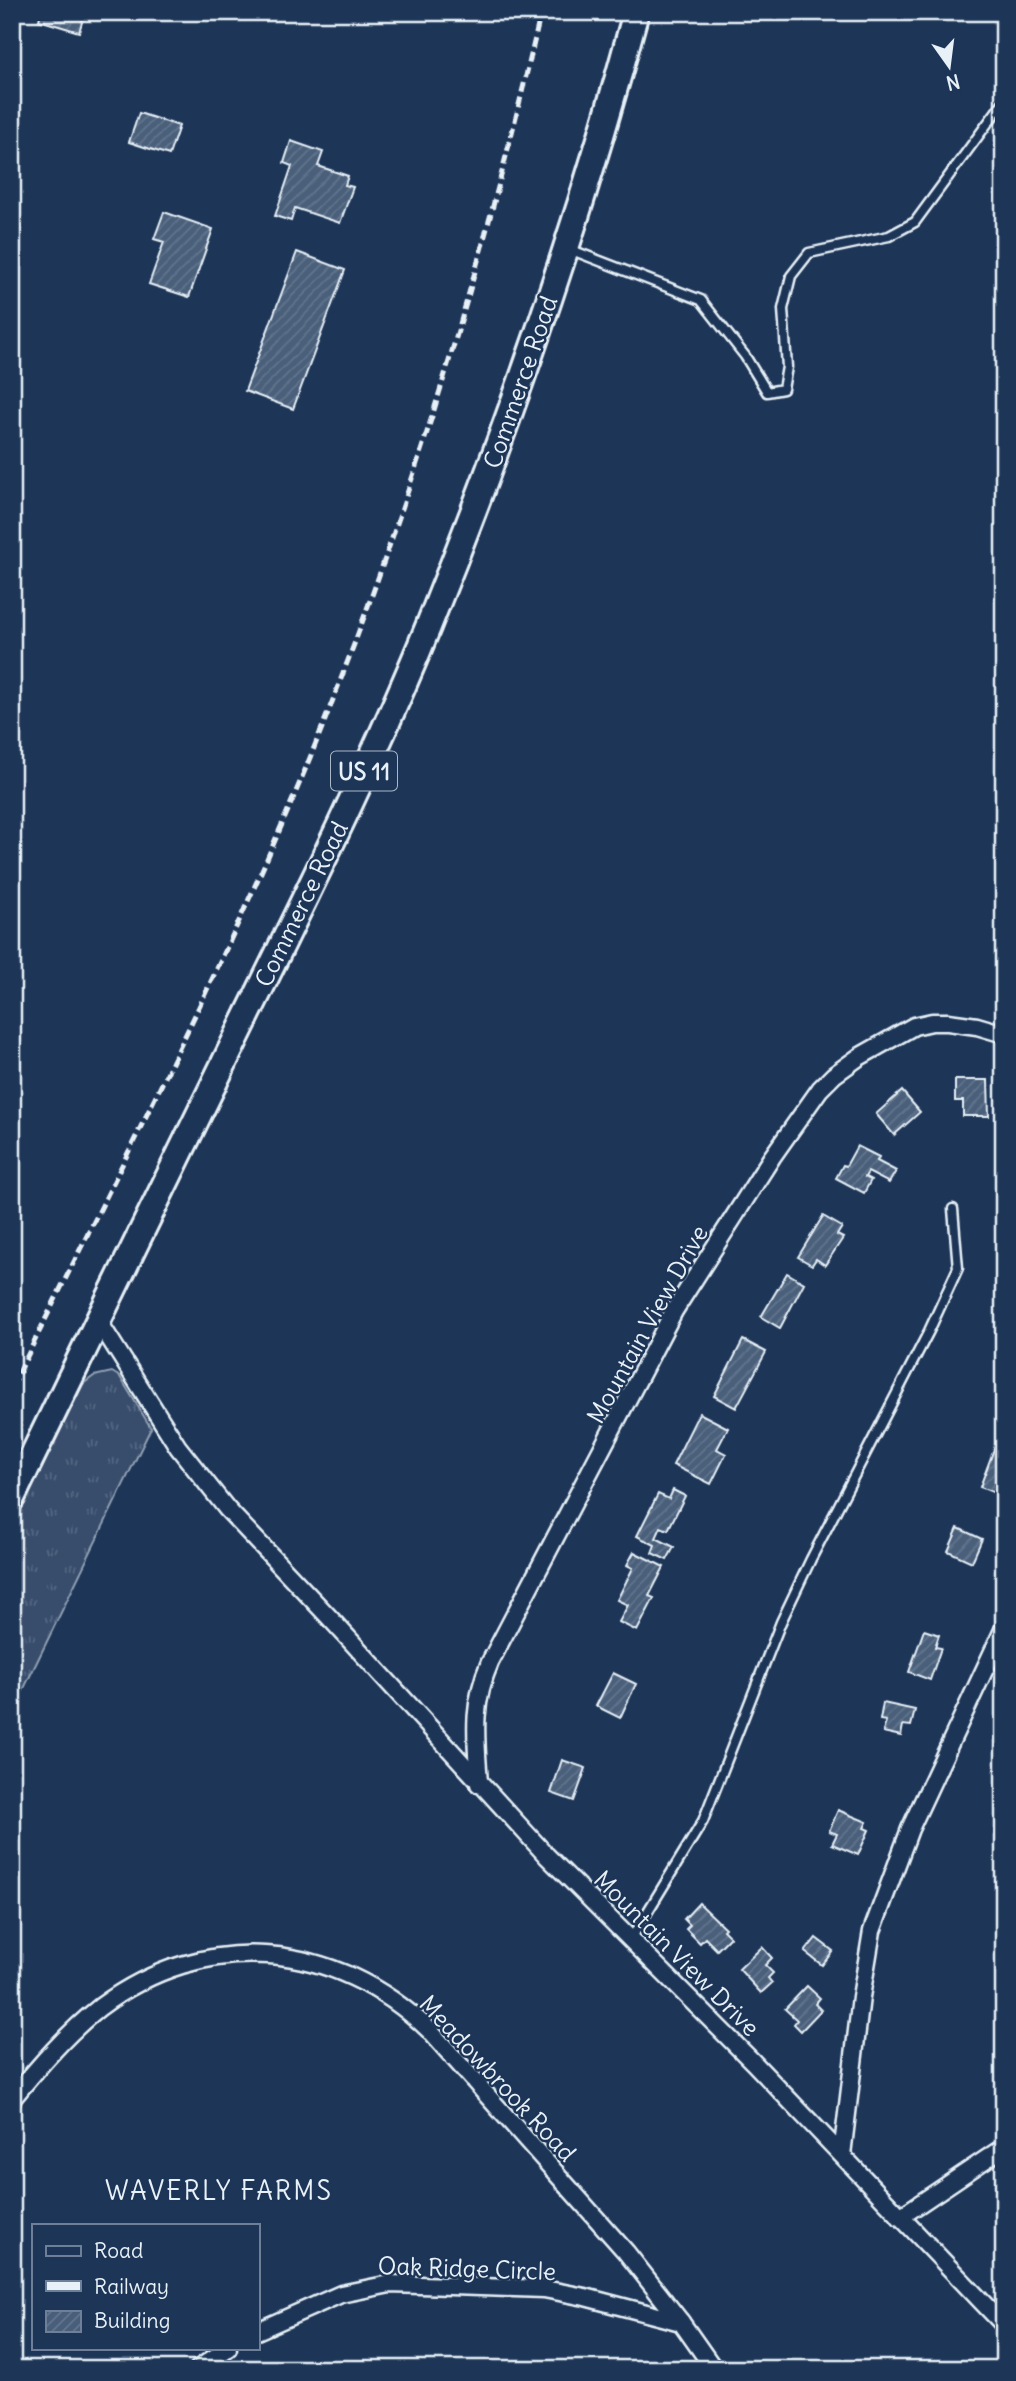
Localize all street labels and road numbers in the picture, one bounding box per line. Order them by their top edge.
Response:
street label: Commerce Road [476,292,564,472]
road number: US 11 [331,751,397,790]
street label: Commerce Road [248,816,354,992]
street label: Mountain View Drive [580,1220,714,1428]
street label: Mountain View Drive [588,1864,766,2042]
street label: Meadowbrook Road [413,1989,583,2167]
street label: Oak Ridge Circle [377,2250,557,2286]

